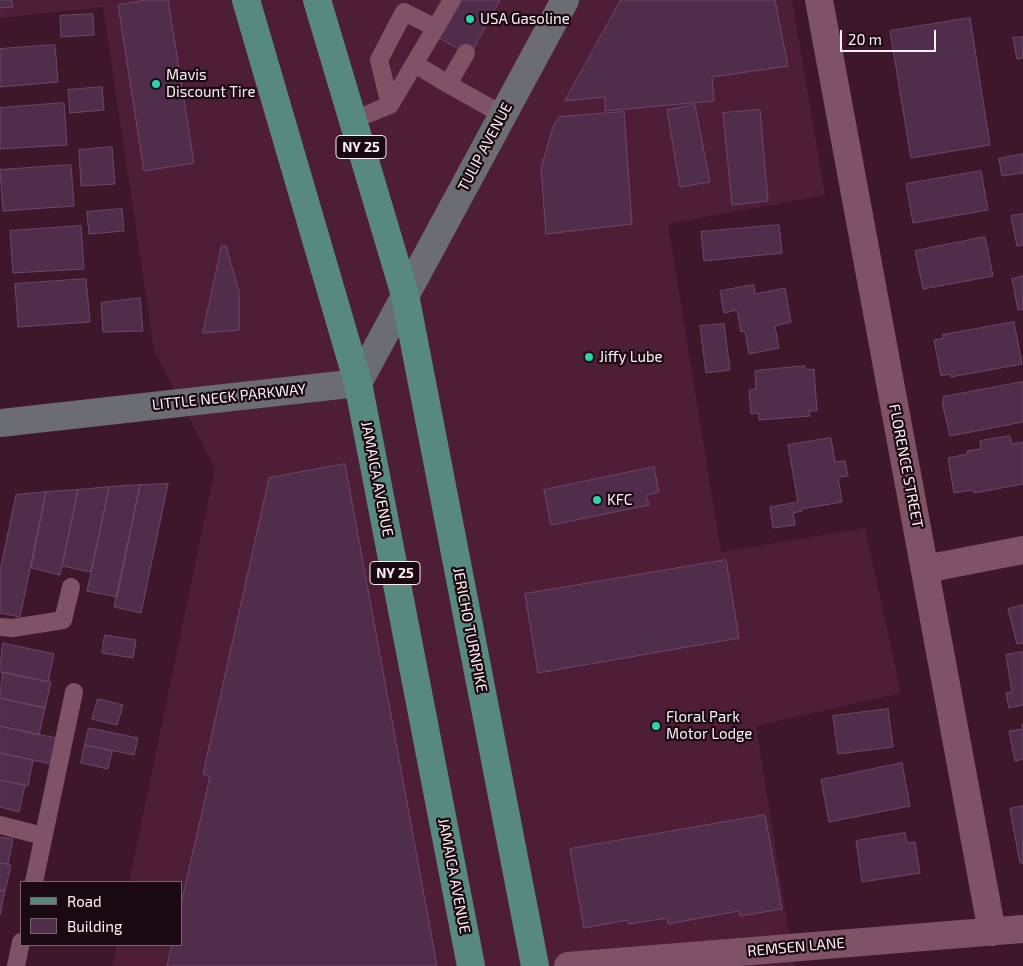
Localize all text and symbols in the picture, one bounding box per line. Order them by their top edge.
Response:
place label: USA Gasoline [480,10,570,28]
marker: USA Gasoline [464,13,476,25]
scale bar [843,20,939,52]
text: 20 m [848,30,882,48]
place label: Mavis Discount Tire [166,66,256,101]
marker: Mavis Discount Tire [150,78,162,90]
street label: TULIP AVENUE [454,100,516,194]
road number: NY 25 [336,136,386,158]
place label: Jiffy Lube [599,348,663,366]
marker: Jiffy Lube [583,351,595,363]
street label: LITTLE NECK PARKWAY [151,380,307,414]
street label: FLORENCE STREET [885,402,927,530]
street label: JAMAICA AVENUE [357,420,397,538]
place label: KFC [607,491,632,509]
marker: KFC [591,494,603,506]
road number: NY 25 [370,562,420,584]
street label: JERICHO TURNPIKE [449,566,491,694]
place label: Floral Park Motor Lodge [666,708,752,743]
marker: Floral Park Motor Lodge [650,720,662,732]
street label: JAMAICA AVENUE [434,817,474,935]
legend [20,881,182,946]
text: Road [67,892,102,910]
text: Building [67,917,122,935]
street label: REMSEN LANE [747,934,845,960]

